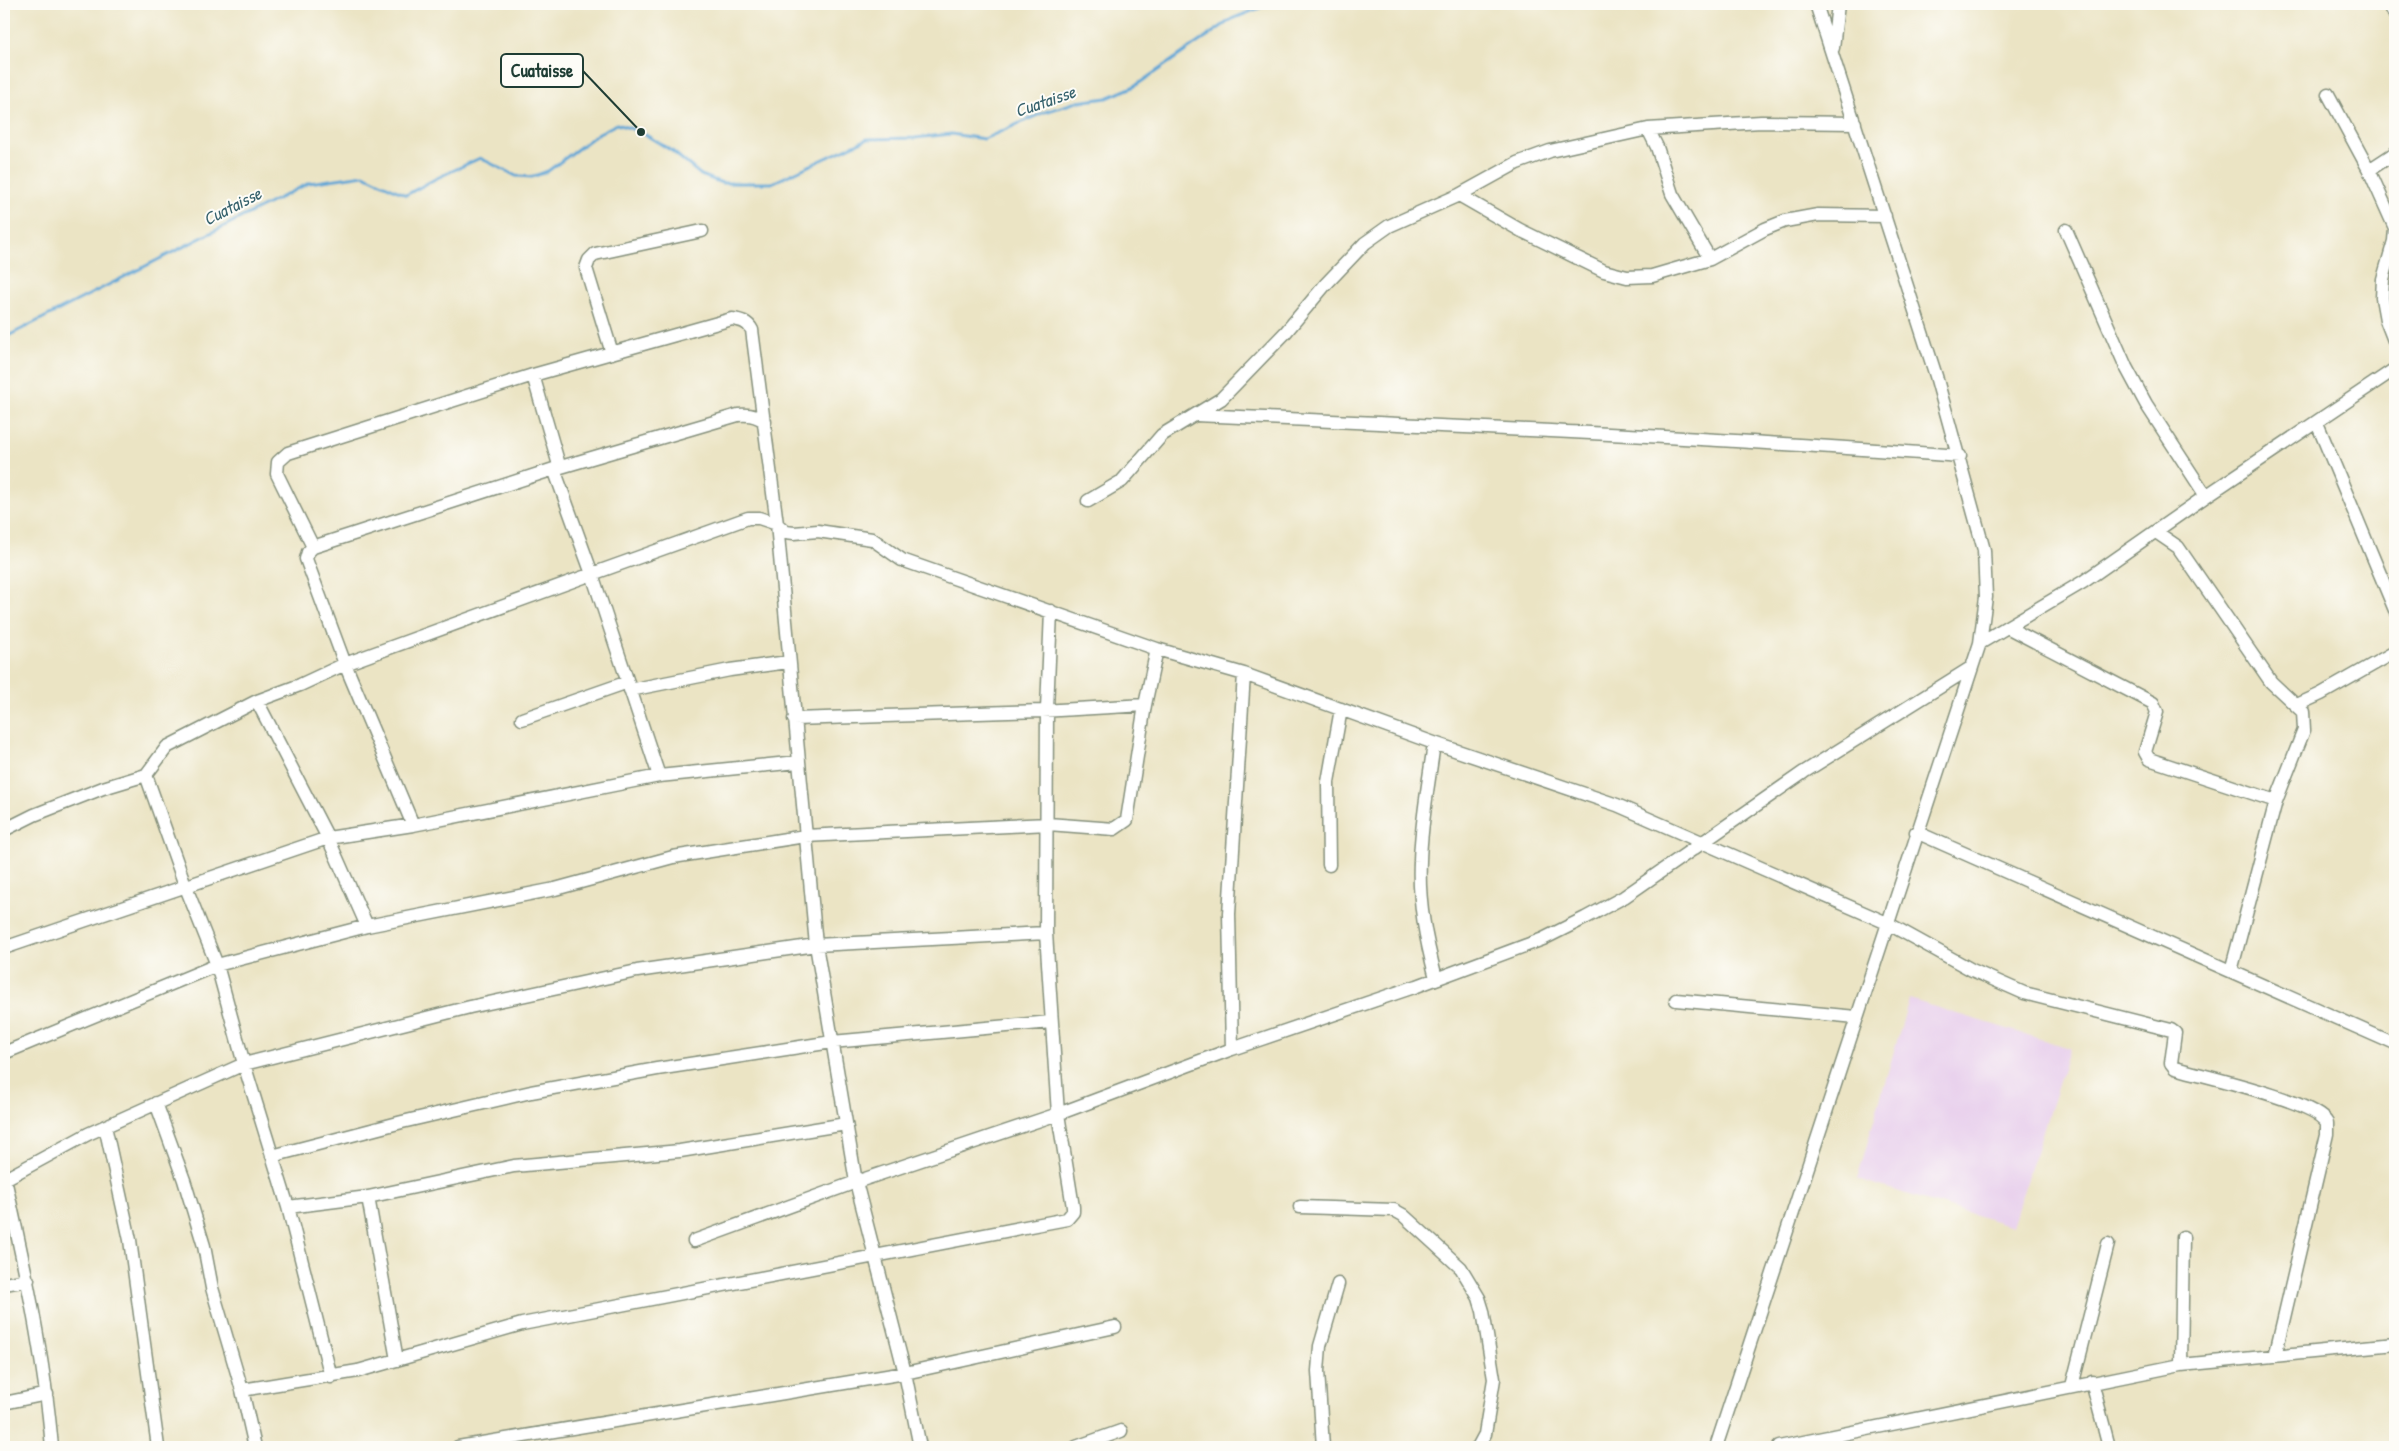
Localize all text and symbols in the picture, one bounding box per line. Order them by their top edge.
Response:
callout: Cuataisse [501,54,583,87]
text: Cuataisse [511,58,574,83]
water label: Cuataisse [1011,79,1079,123]
water label: Cuataisse [199,180,266,231]

